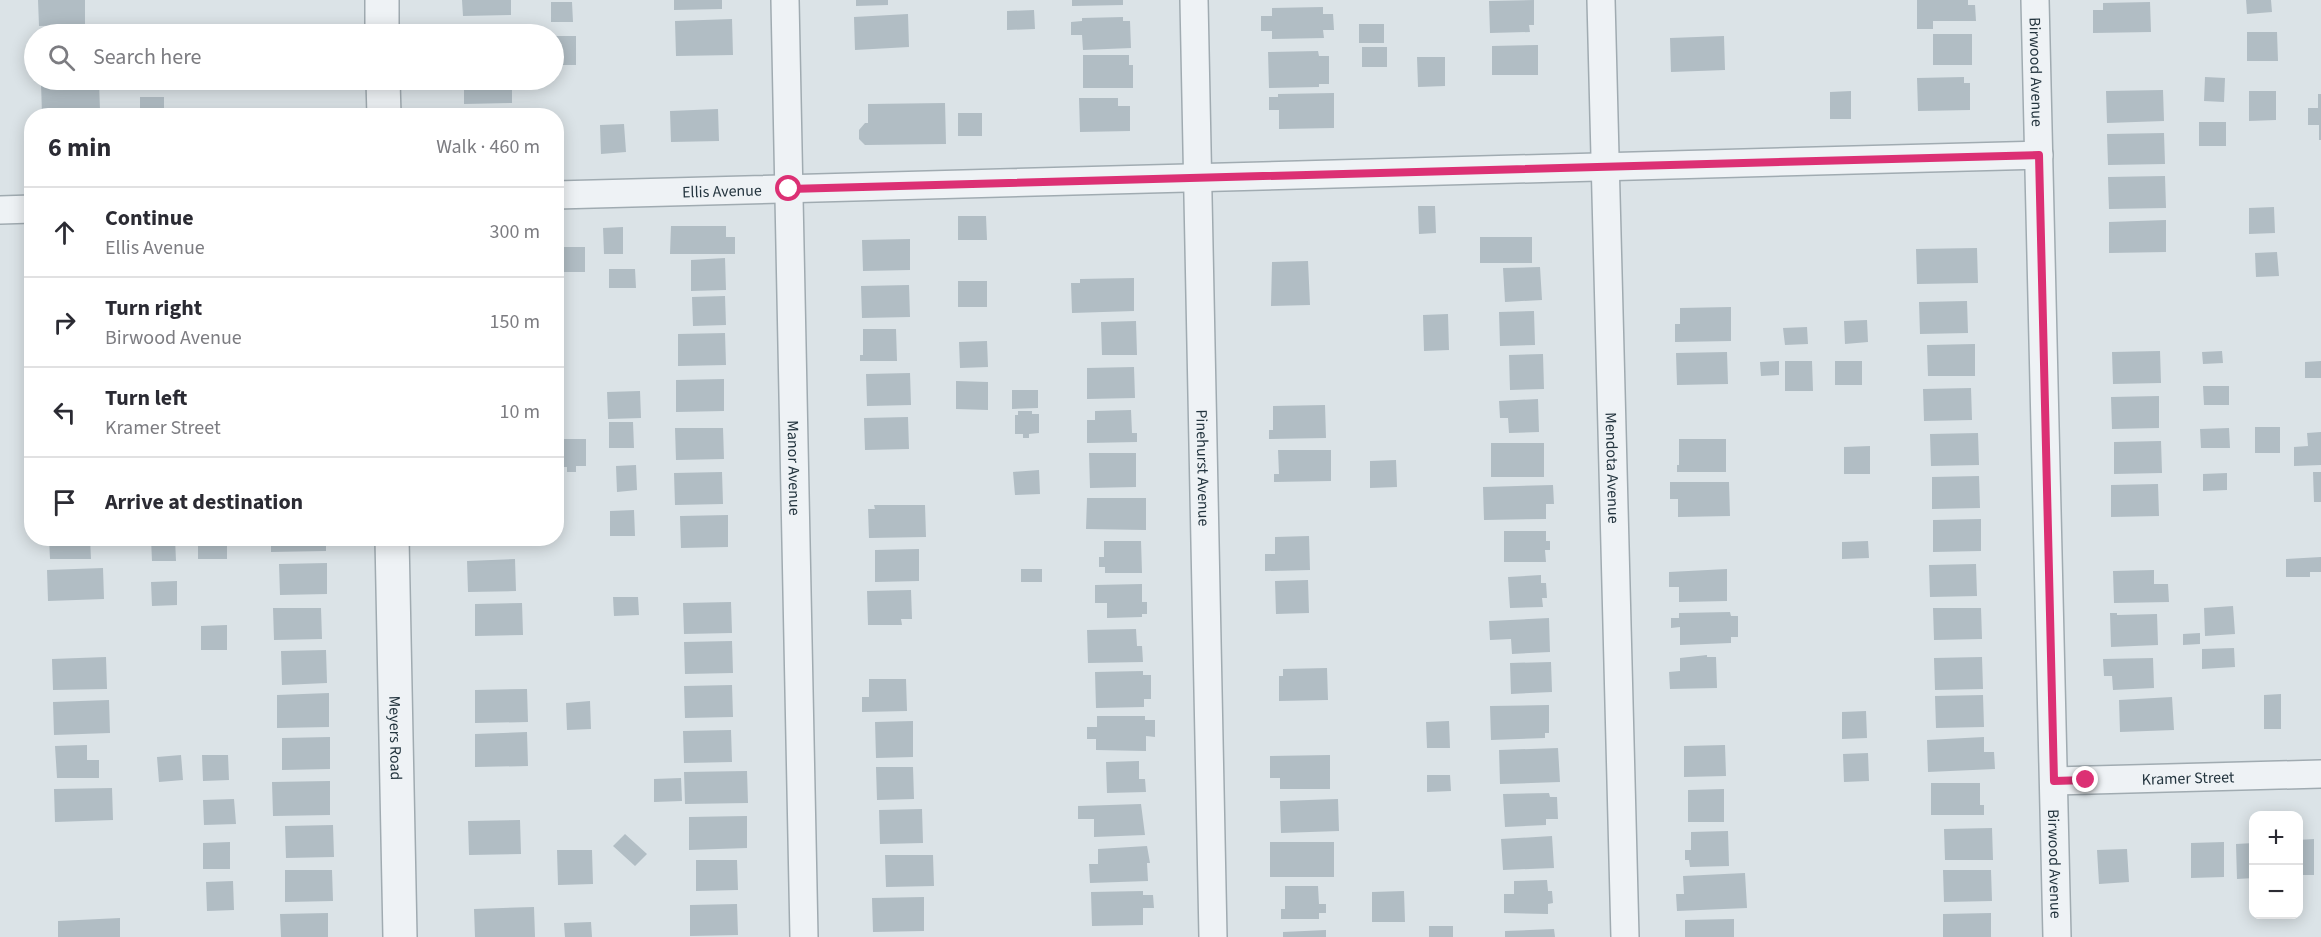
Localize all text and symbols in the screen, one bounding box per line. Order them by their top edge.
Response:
street label: Birwood Avenue [2023,17,2048,127]
search box [24,24,564,90]
icon: search [45,41,78,74]
text: Search here [93,41,201,73]
text: 6 min [48,129,111,166]
text: Walk · 460 m [436,133,540,161]
route start [775,175,801,201]
street label: Ellis Avenue [682,179,762,204]
text: Continue [105,202,194,234]
icon: ahead [48,216,81,249]
text: 300 m [490,218,540,246]
text: Ellis Avenue [105,234,205,262]
text: Turn right [105,292,202,324]
icon: right [48,306,81,339]
text: 150 m [490,308,540,336]
text: Birwood Avenue [105,324,242,352]
text: Turn left [105,382,187,414]
icon: left [48,396,81,429]
text: 10 m [500,398,540,426]
street label: Pinehurst Avenue [1190,409,1215,527]
street label: Mendota Avenue [1600,412,1624,524]
text: Kramer Street [105,414,221,442]
street label: Manor Avenue [782,420,805,516]
icon: arrive [48,486,81,519]
text: Arrive at destination [105,486,303,518]
street label: Meyers Road [383,695,407,781]
route end [2072,766,2098,792]
street label: Kramer Street [2141,766,2235,791]
street label: Birwood Avenue [2042,809,2067,919]
map controls [2249,811,2303,919]
button: + [2249,811,2303,865]
button: − [2249,865,2303,919]

